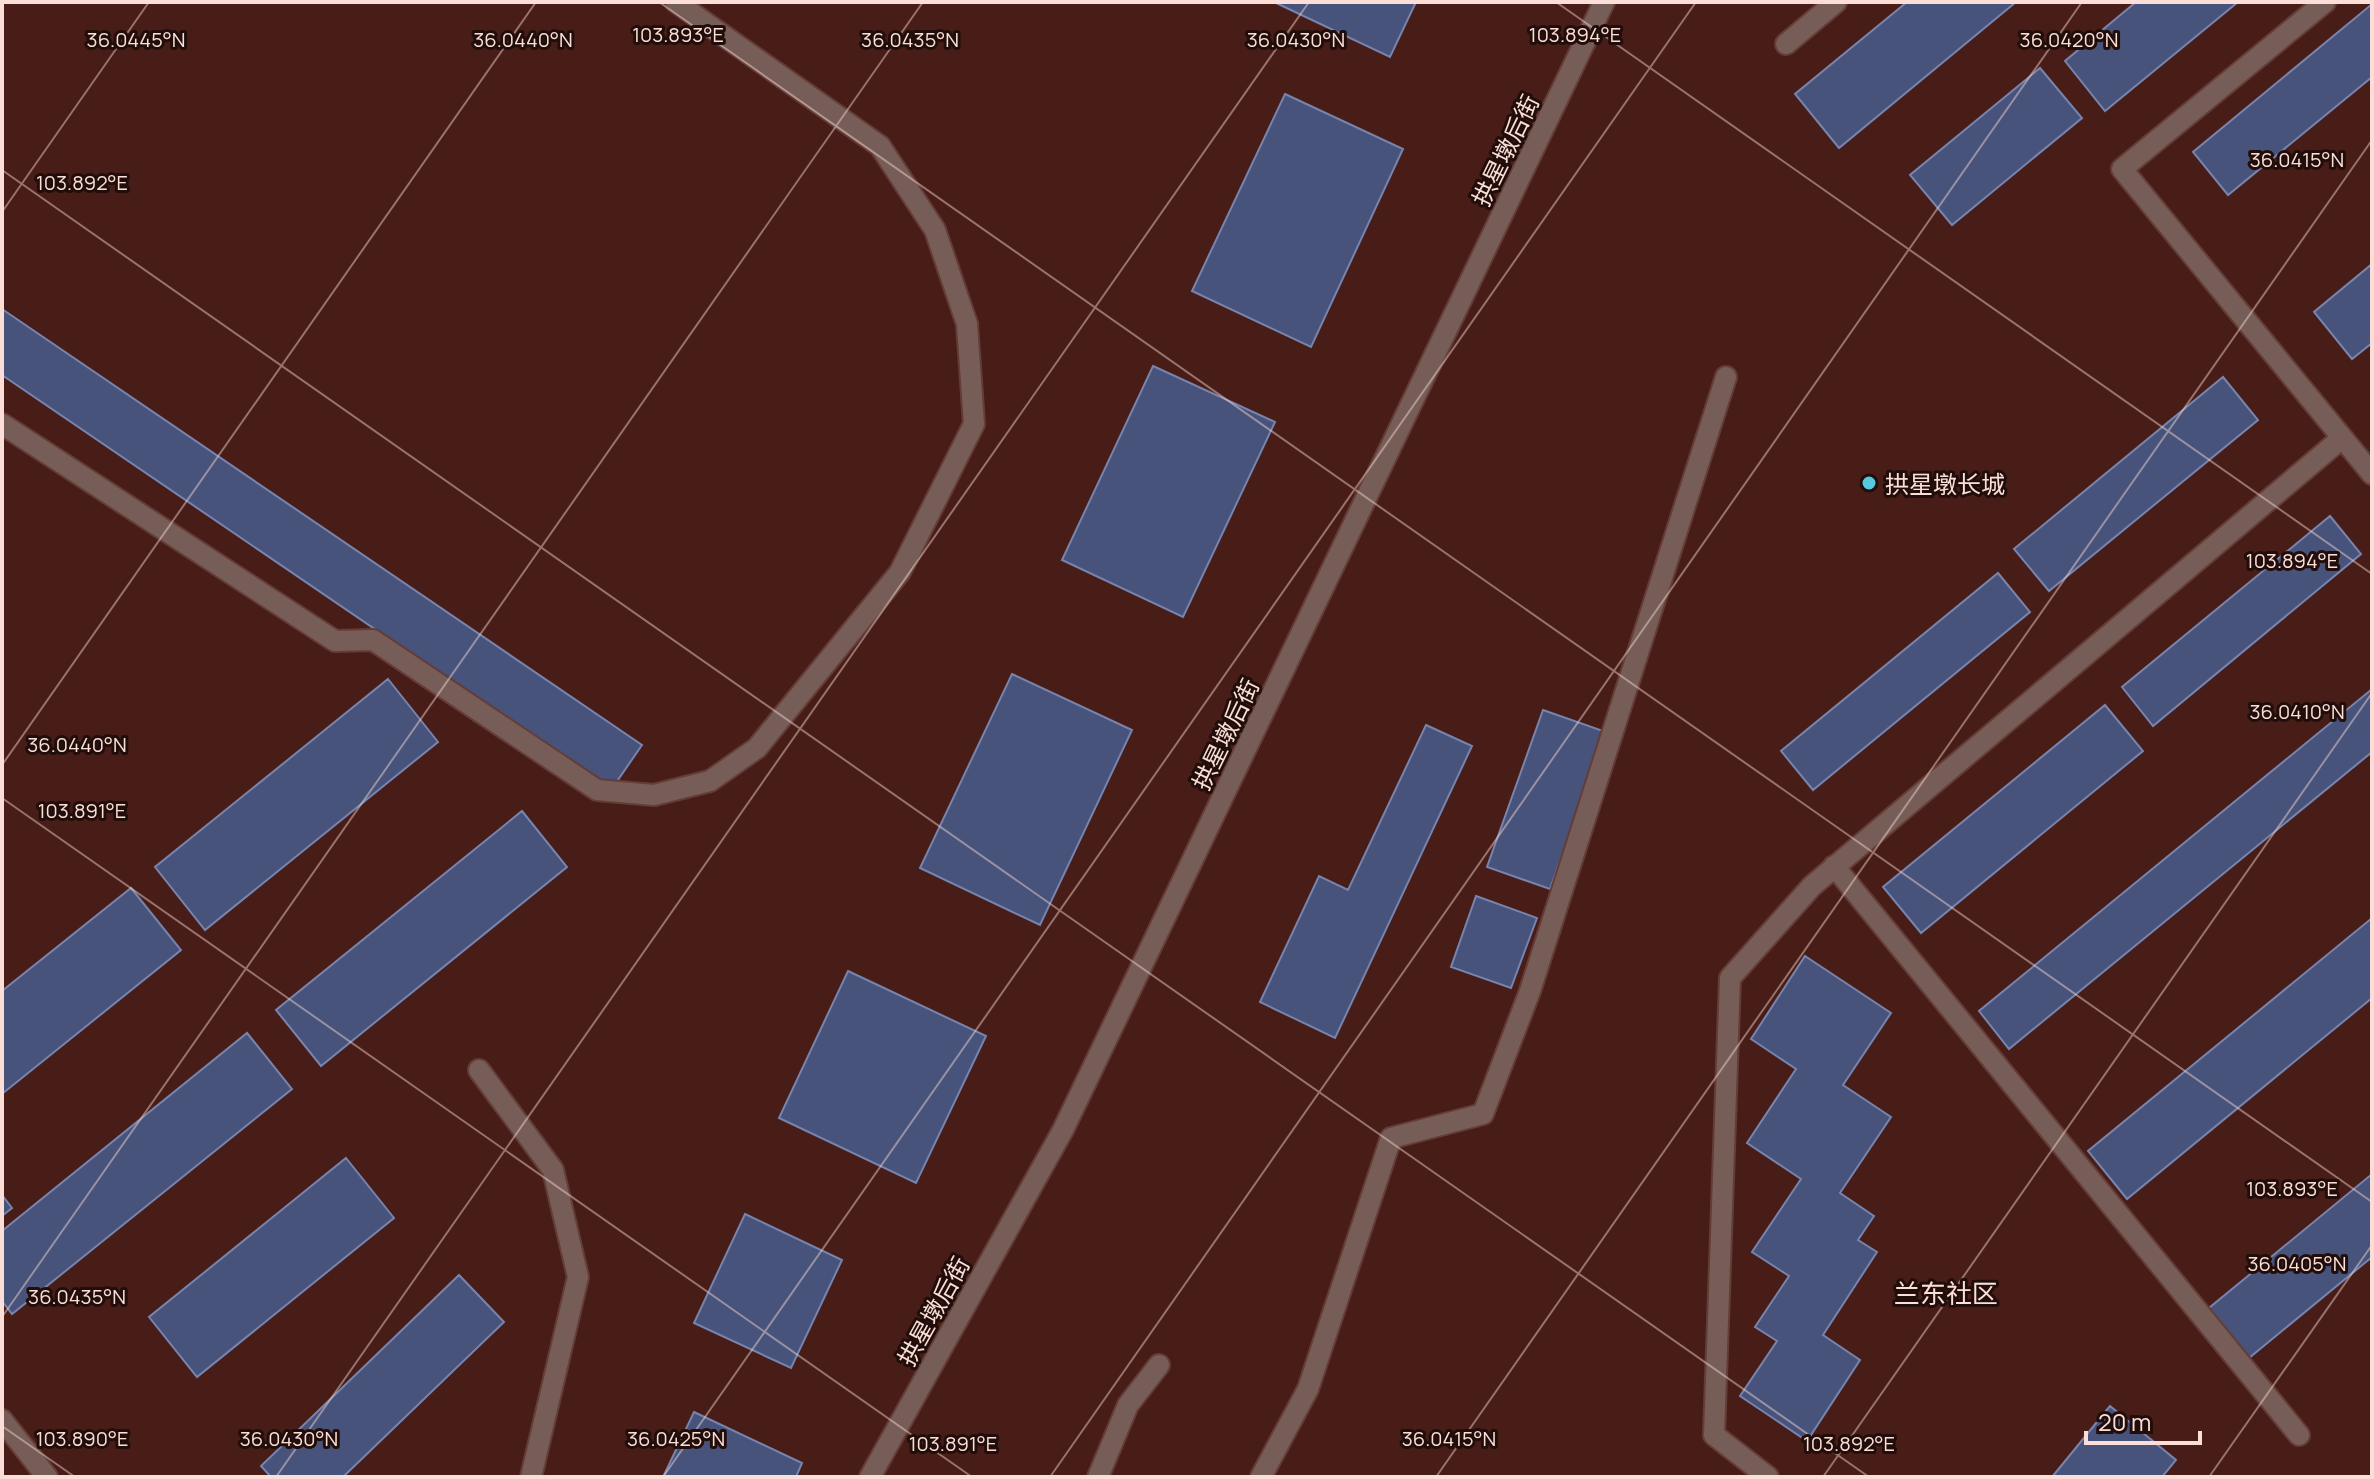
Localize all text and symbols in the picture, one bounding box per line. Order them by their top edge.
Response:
text: 103.893°E [632,21,724,48]
text: 103.894°E [1529,21,1621,48]
text: 36.0445°N [87,26,185,53]
text: 36.0440°N [473,26,573,53]
text: 36.0435°N [861,26,959,53]
text: 36.0430°N [1247,26,1345,53]
text: 36.0420°N [2020,26,2118,53]
street label: 拱星墩后街 [1464,89,1546,211]
text: 36.0415°N [2250,146,2344,173]
text: 103.892°E [36,169,128,196]
place label: 拱星墩长城 [1885,467,2005,500]
marker: 拱星墩长城 [1860,474,1878,492]
text: 103.894°E [2246,547,2338,574]
street label: 拱星墩后街 [1184,673,1266,795]
text: 36.0410°N [2249,698,2345,725]
text: 36.0440°N [27,731,127,758]
text: 103.891°E [38,797,126,824]
text: 103.893°E [2246,1175,2338,1202]
text: 36.0405°N [2248,1250,2346,1277]
street label: 拱星墩后街 [889,1251,977,1371]
district label: 兰东社区 [1894,1275,1998,1311]
text: 36.0435°N [28,1283,126,1310]
scale bar [2086,1395,2200,1445]
text: 20 m [2098,1405,2151,1438]
text: 103.890°E [36,1425,128,1452]
text: 36.0430°N [240,1425,338,1452]
text: 36.0425°N [627,1425,725,1452]
text: 36.0415°N [1402,1425,1496,1452]
text: 103.891°E [909,1430,997,1457]
text: 103.892°E [1803,1430,1895,1457]

